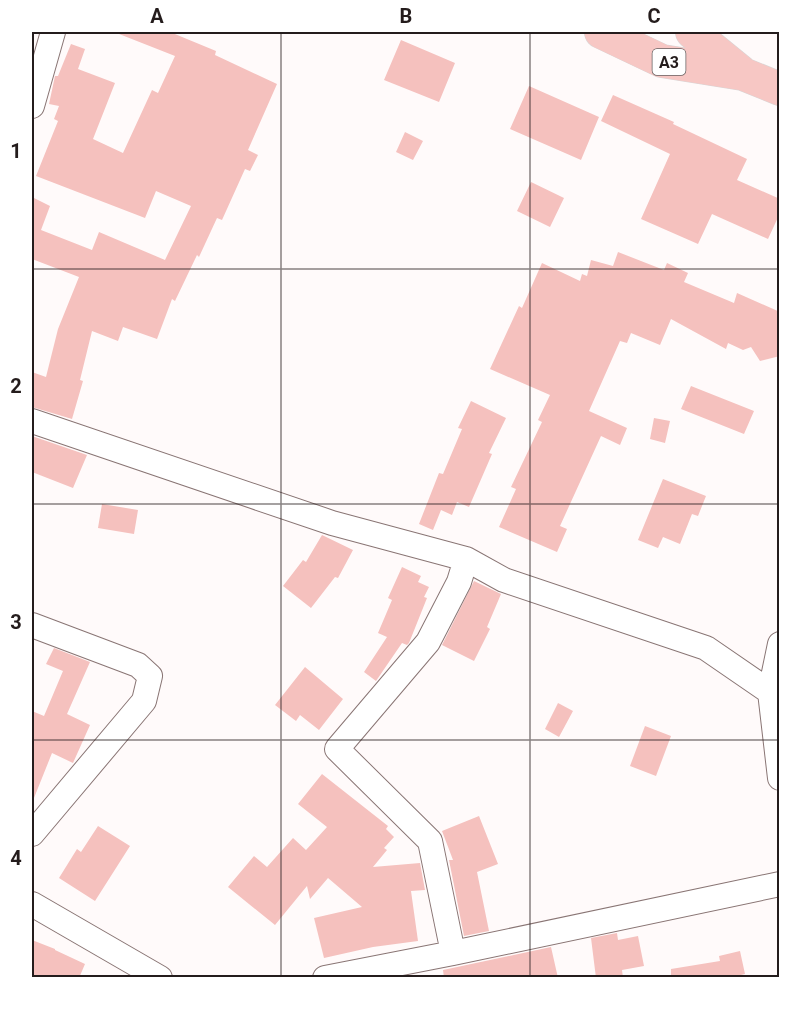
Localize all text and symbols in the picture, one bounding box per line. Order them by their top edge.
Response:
text: A [150,4,164,28]
text: B [400,4,412,28]
text: C [647,4,661,28]
road number: A3 [652,49,686,75]
text: 1 [10,139,22,163]
text: 2 [10,374,22,398]
text: 3 [10,610,22,634]
text: 4 [10,846,22,870]

